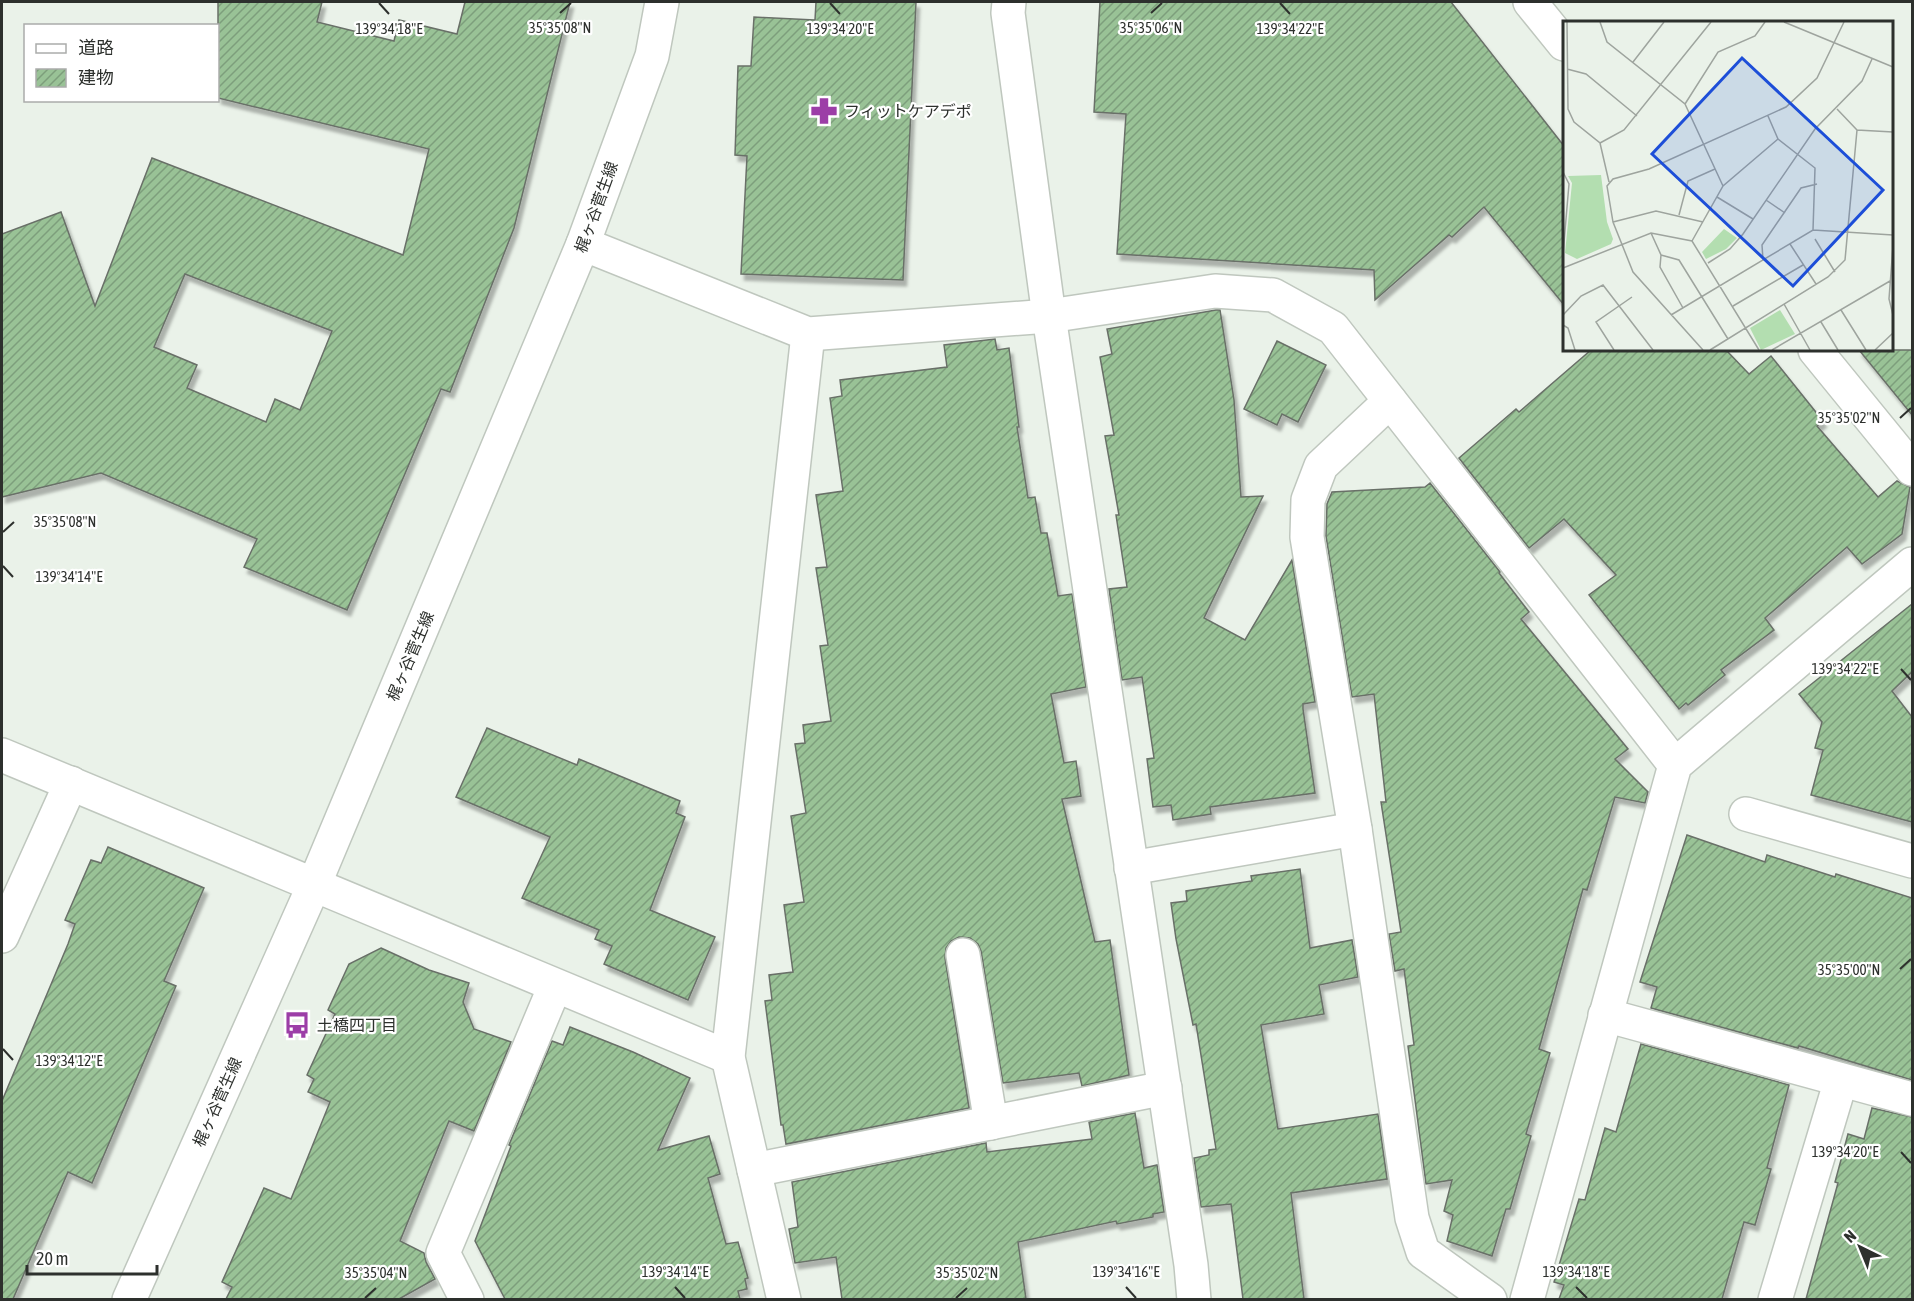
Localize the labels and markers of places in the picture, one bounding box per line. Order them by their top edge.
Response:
pharmacy icon: フィットケアデポ [809,96,839,126]
place label: フィットケアデポ [844,102,972,120]
bus stop icon: 土橋四丁目 [282,1010,312,1040]
place label: 土橋四丁目 [317,1016,397,1034]

